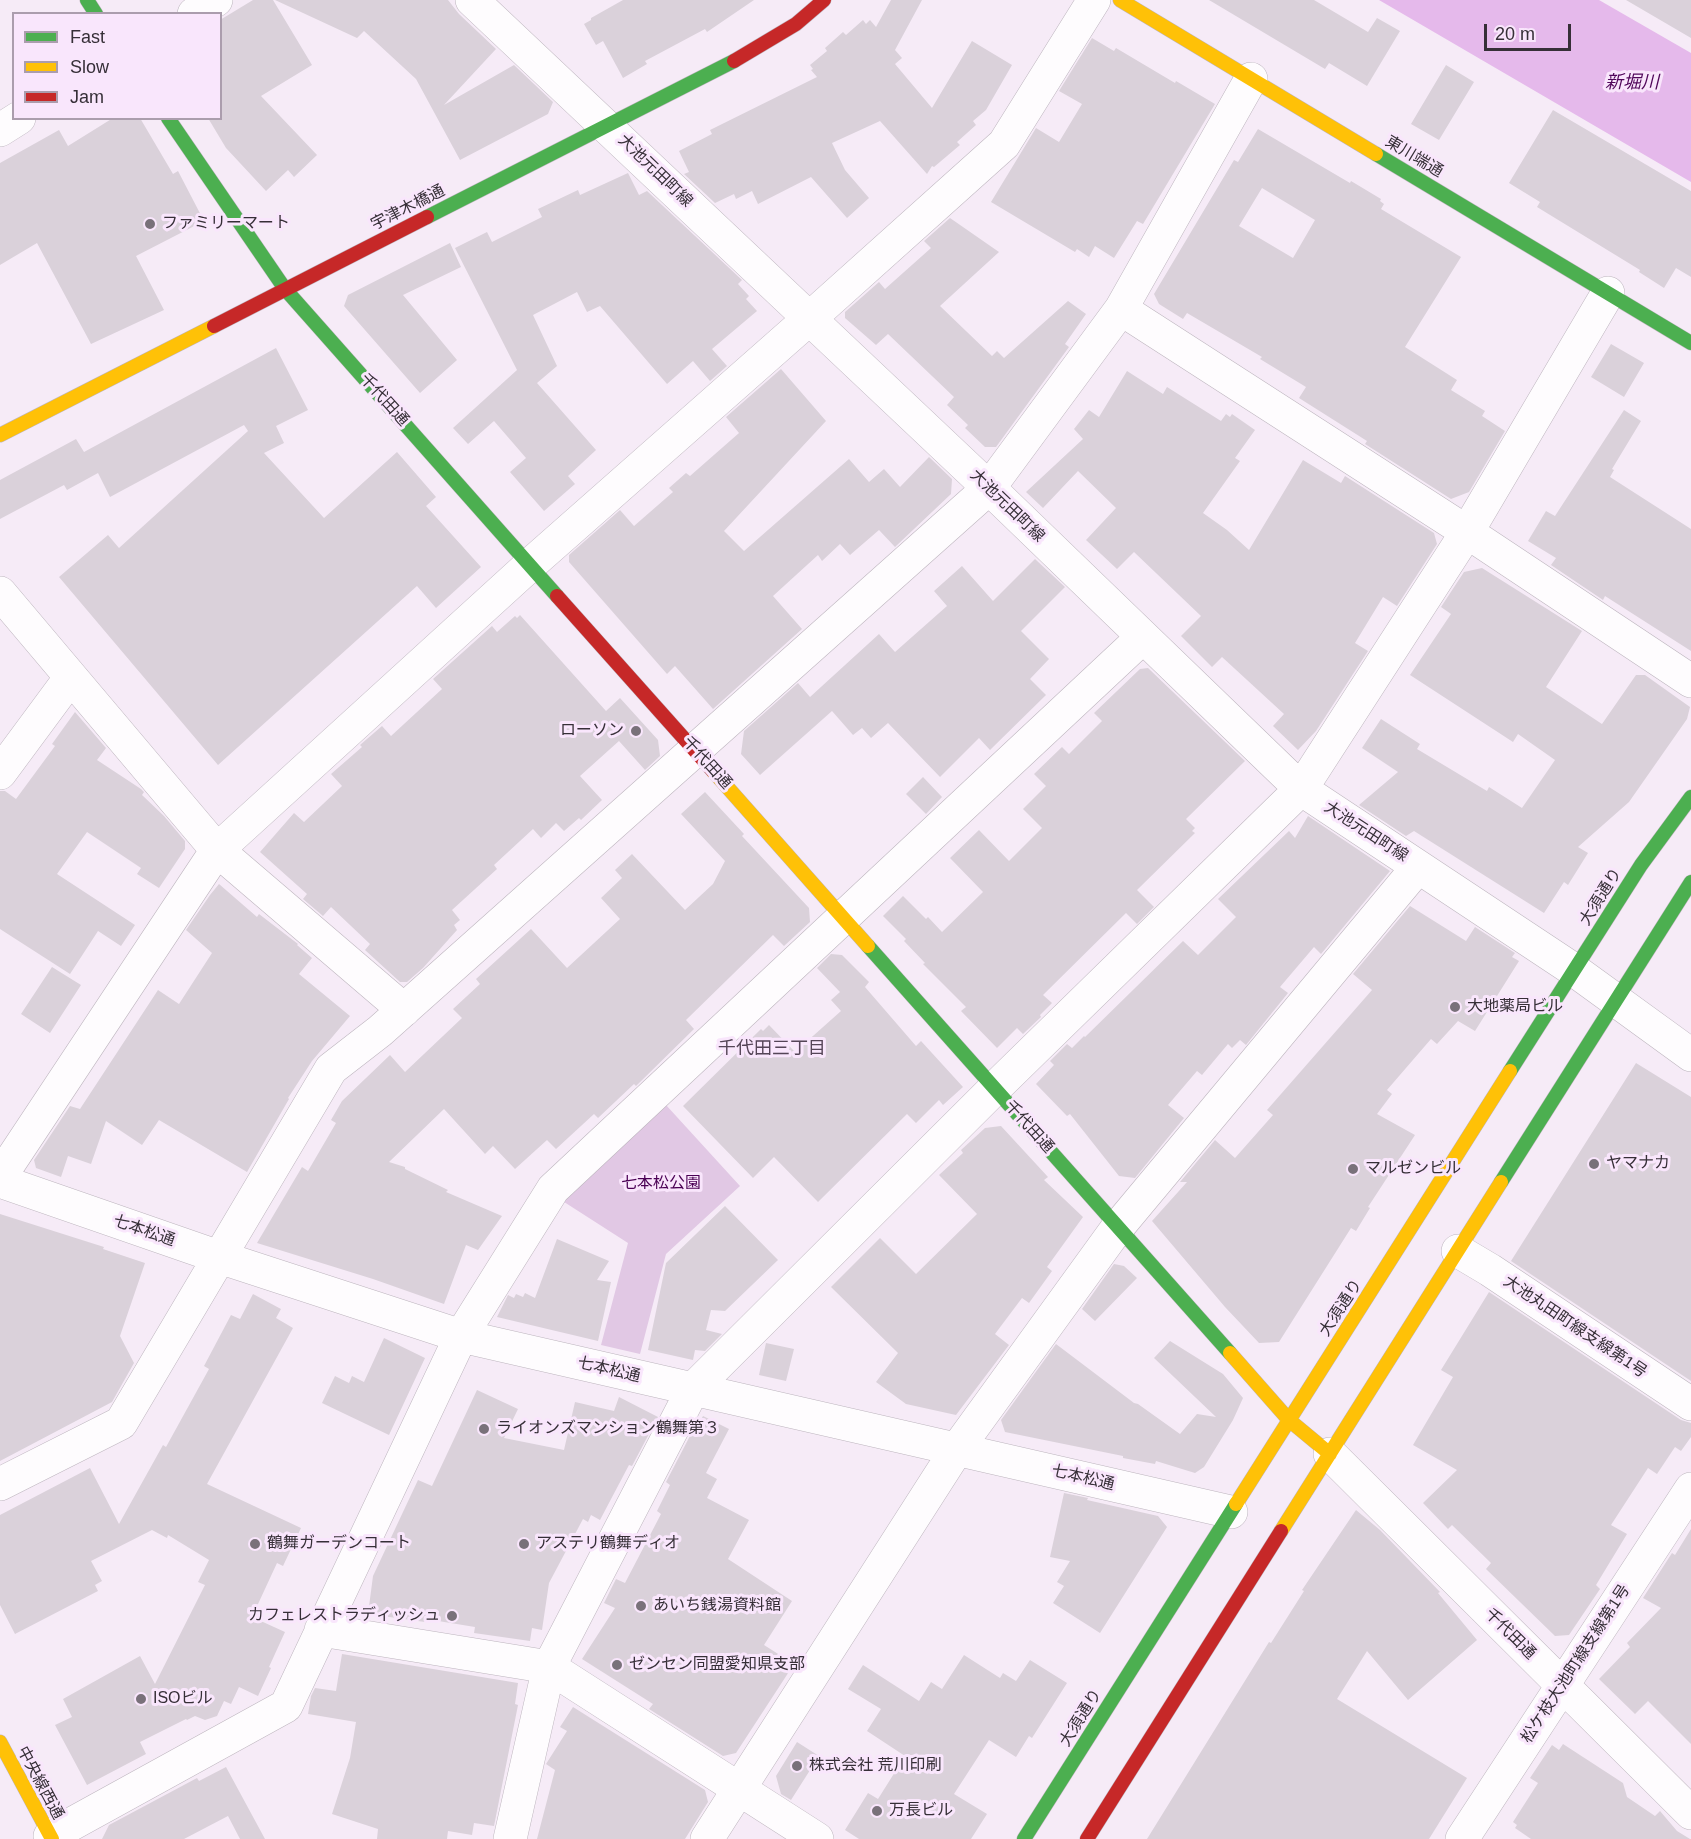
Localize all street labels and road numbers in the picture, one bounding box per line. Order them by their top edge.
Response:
street label: 大池元田町線 [614,131,696,211]
street label: 東川端通 [1382,132,1446,182]
street label: 宇津木橋通 [368,181,448,235]
street label: 千代田通 [355,370,413,430]
street label: 大池元田町線 [966,466,1048,546]
street label: 千代田通 [678,733,736,793]
street label: 大池元田町線 [1321,798,1411,866]
street label: 大須通り [1576,865,1626,929]
street label: 千代田通 [1000,1097,1058,1157]
street label: 七本松通 [111,1212,177,1250]
street label: 大池丸田町線支線第1号 [1500,1272,1650,1382]
street label: 大須通り [1316,1276,1366,1340]
street label: 七本松通 [576,1353,642,1387]
street label: 七本松通 [1050,1461,1116,1495]
street label: 松ケ枝大池町線支線第1号 [1518,1581,1634,1747]
street label: 千代田通 [1481,1605,1539,1663]
street label: 大須通り [1056,1686,1106,1750]
street label: 中央線西通 [13,1743,67,1823]

